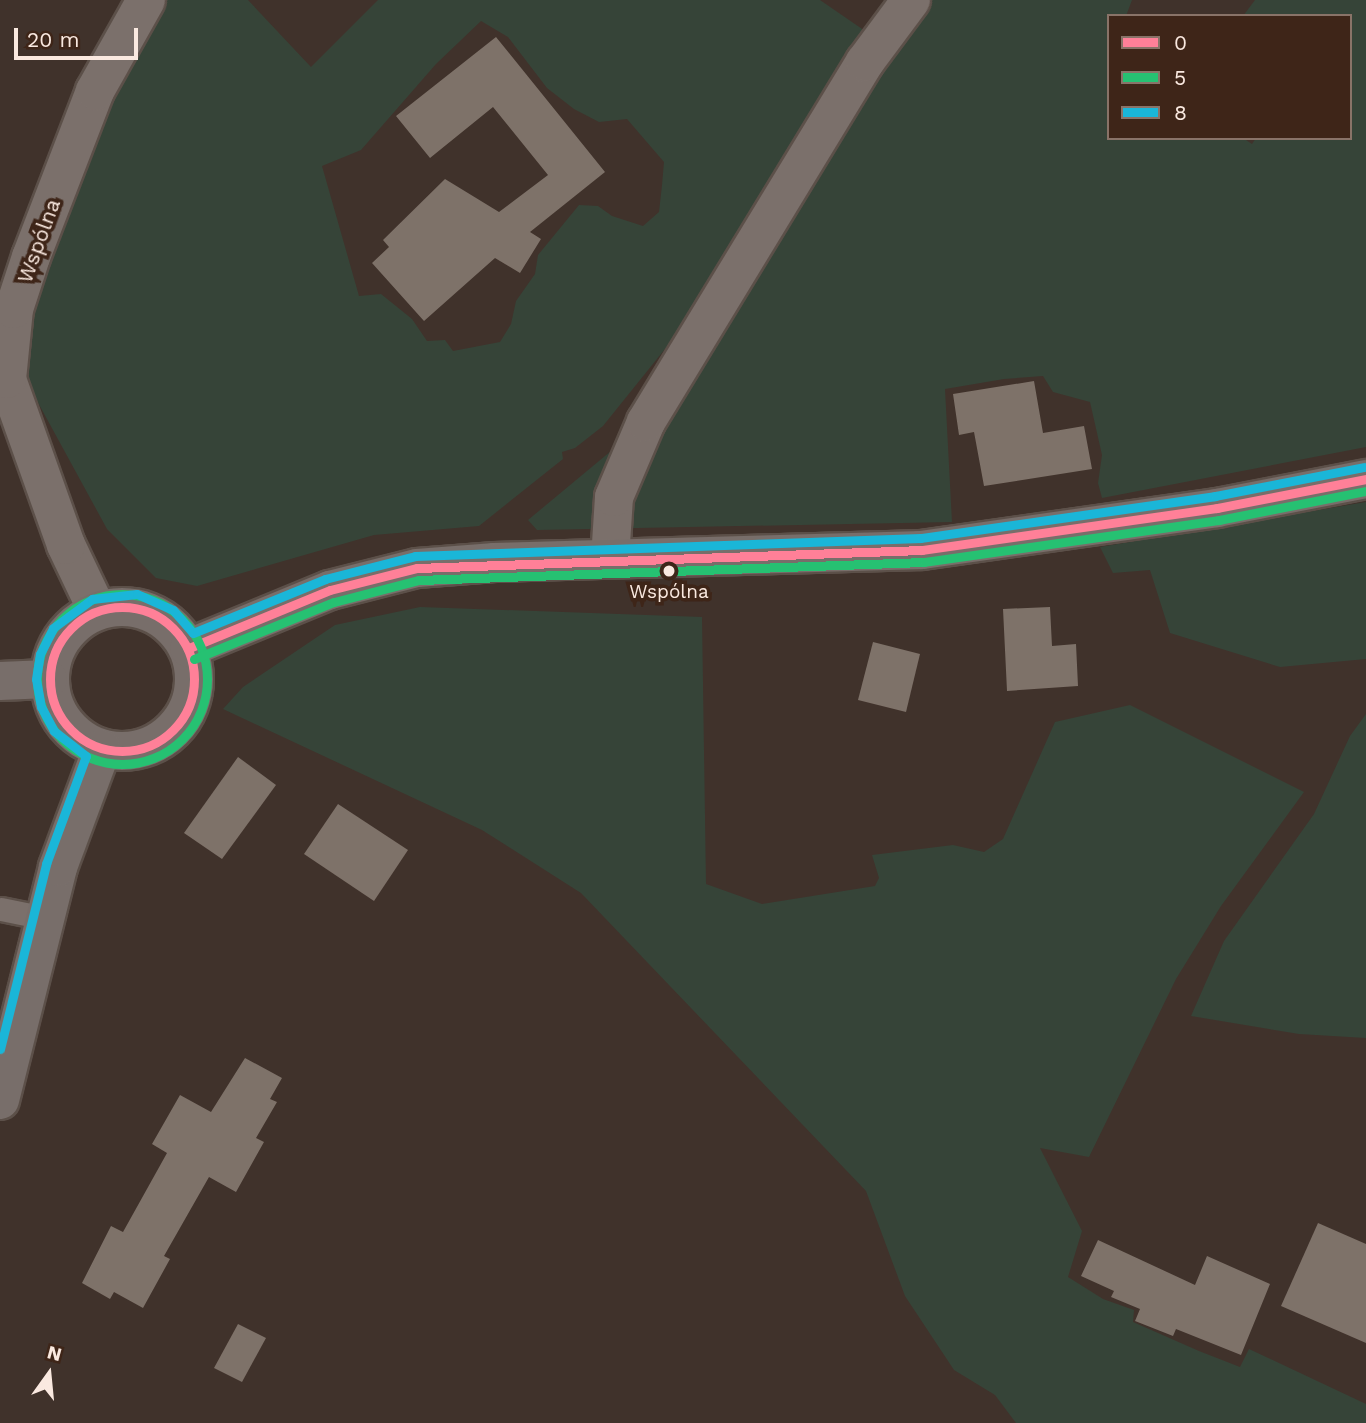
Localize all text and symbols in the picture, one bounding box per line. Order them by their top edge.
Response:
scale bar [18,14,142,58]
legend [1107,14,1352,140]
text: 20 m [27,27,79,52]
text: 0 [1174,30,1187,55]
text: 5 [1174,65,1186,90]
text: 8 [1174,100,1187,125]
street label: Wspólna [12,195,66,287]
marker: Wspólna [662,564,676,578]
place label: Wspólna [629,581,709,603]
north arrow [14,1339,84,1409]
text: N [45,1340,64,1366]

